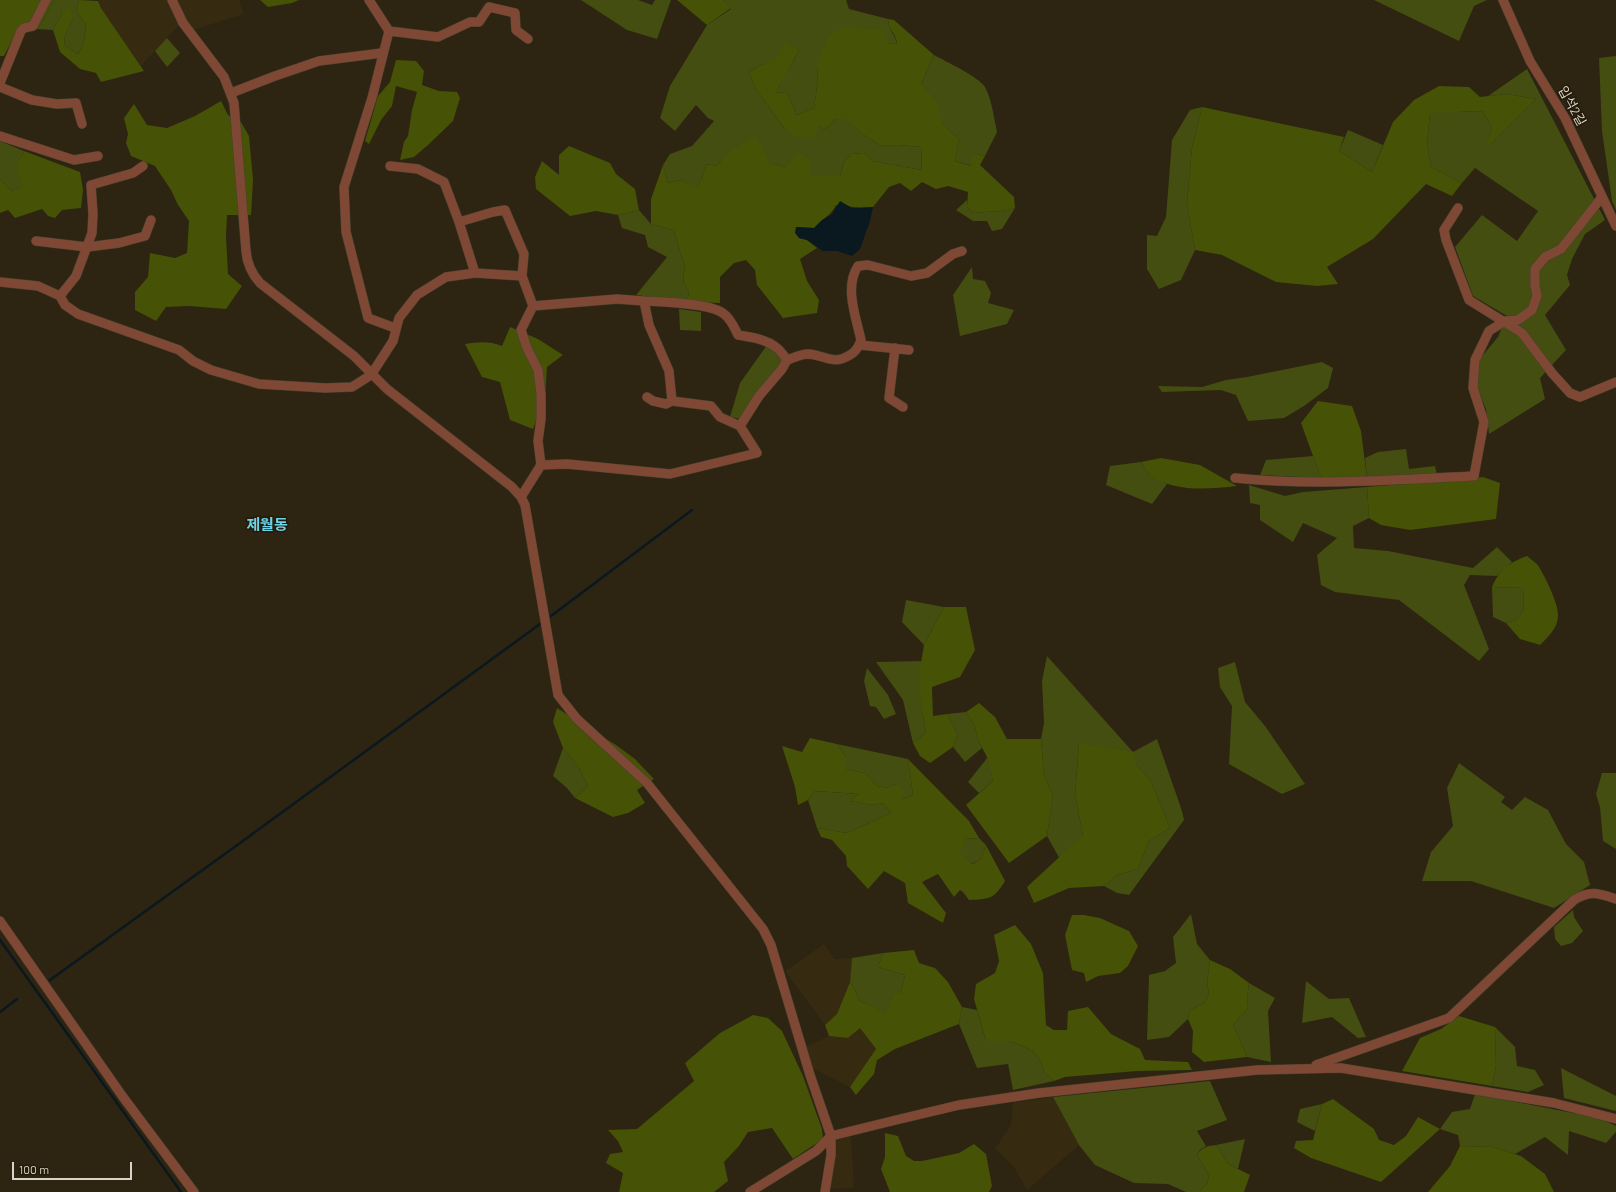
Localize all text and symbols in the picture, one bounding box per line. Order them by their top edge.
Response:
street label: 입석2길 [1555,83,1589,129]
district label: 제월동 [246,516,288,534]
scale bar [14,1154,134,1180]
text: 100 m [19,1162,49,1176]

